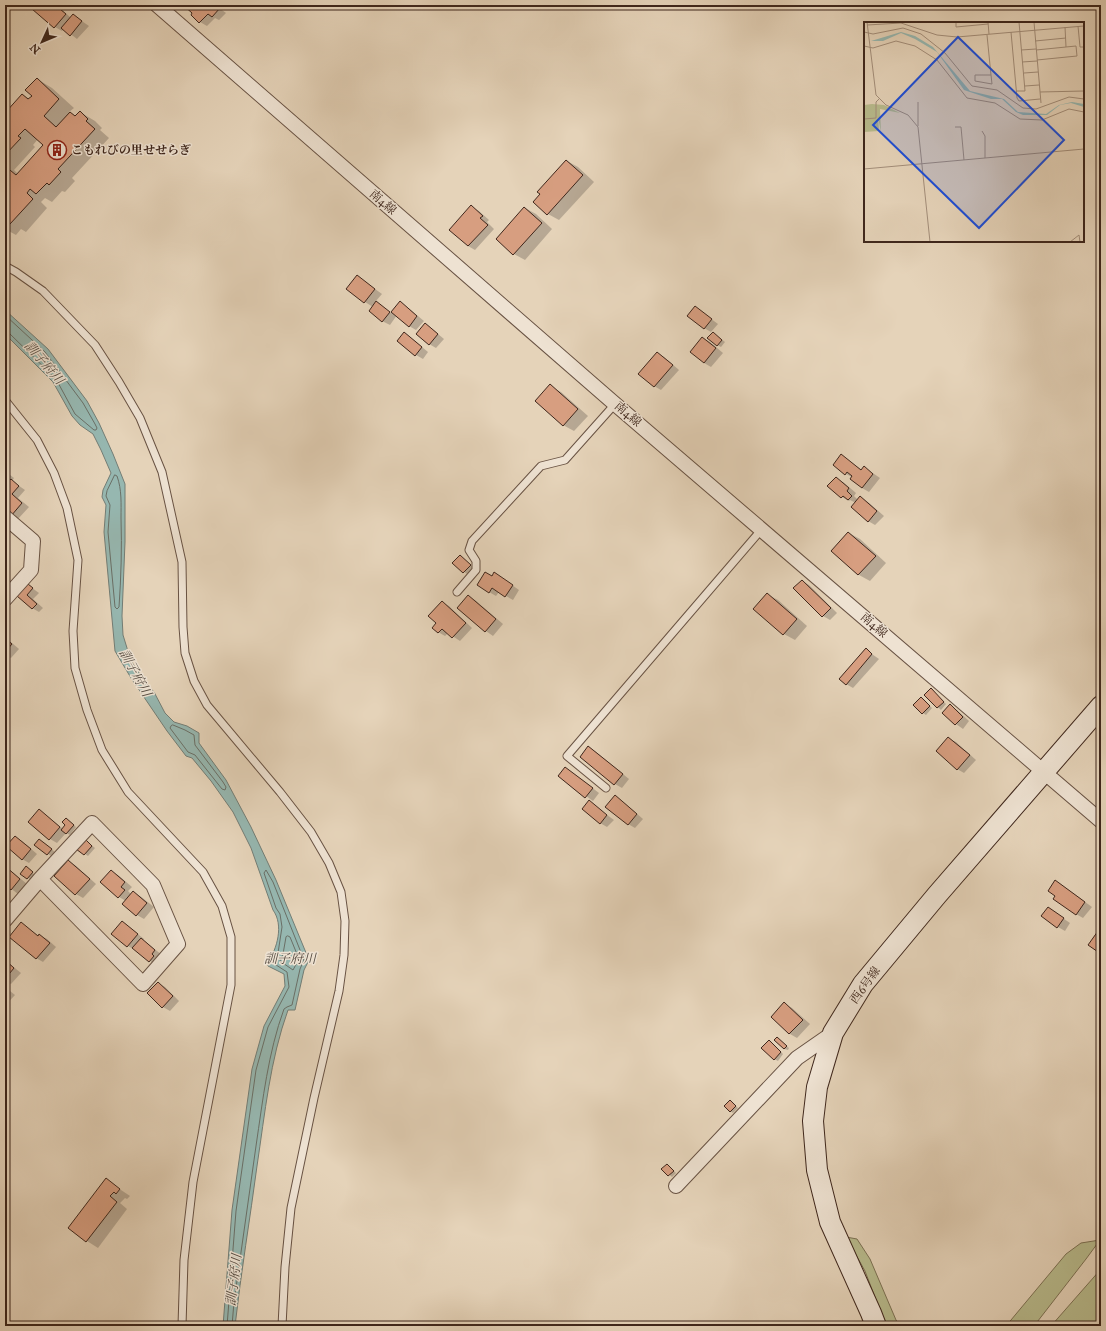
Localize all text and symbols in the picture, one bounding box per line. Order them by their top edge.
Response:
north arrow [22,22,62,62]
inset map [864,22,1084,242]
text: N [27,40,43,56]
building icon: こもれびの里せせらぎ [46,139,68,161]
place label: こもれびの里せせらぎ [71,143,191,157]
street label: 南4線 [367,187,399,217]
water label: 訓子府川 [21,338,68,389]
street label: 南4線 [612,399,644,429]
street label: 南4線 [858,610,890,640]
water label: 訓子府川 [115,646,156,701]
water label: 訓子府川 [264,951,318,967]
street label: 西6号線 [847,964,883,1006]
water label: 訓子府川 [223,1251,245,1307]

